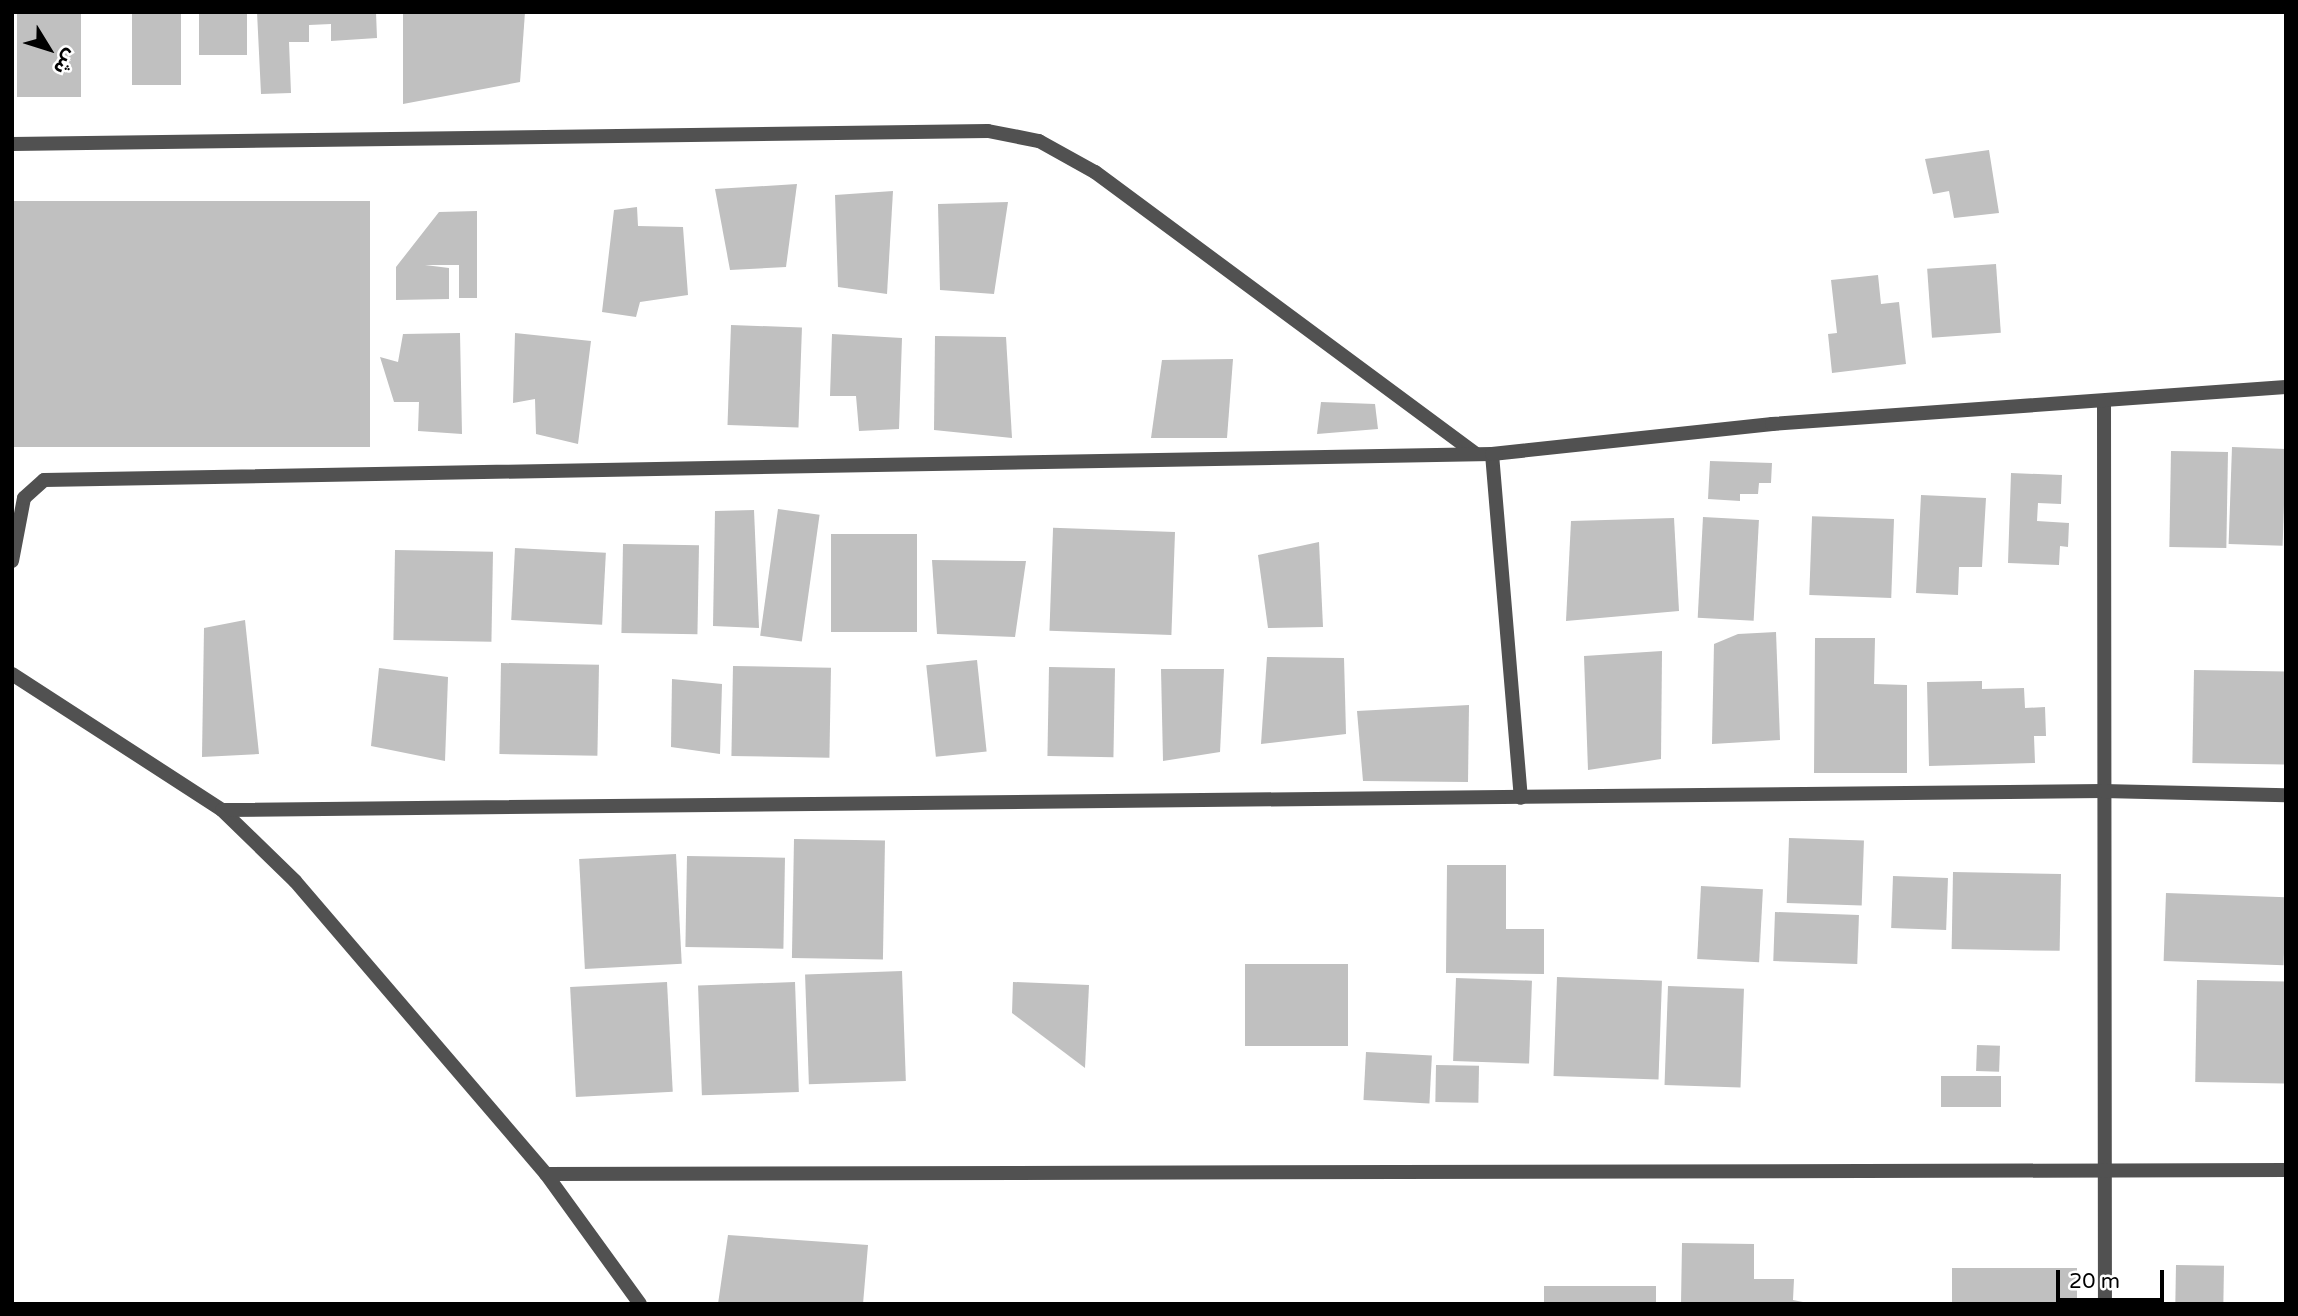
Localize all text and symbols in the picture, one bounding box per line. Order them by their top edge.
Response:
north arrow [14,14,84,84]
text: ش [49,45,82,79]
scale bar [2060,1256,2168,1300]
text: 20 m [2069,1269,2120,1294]

